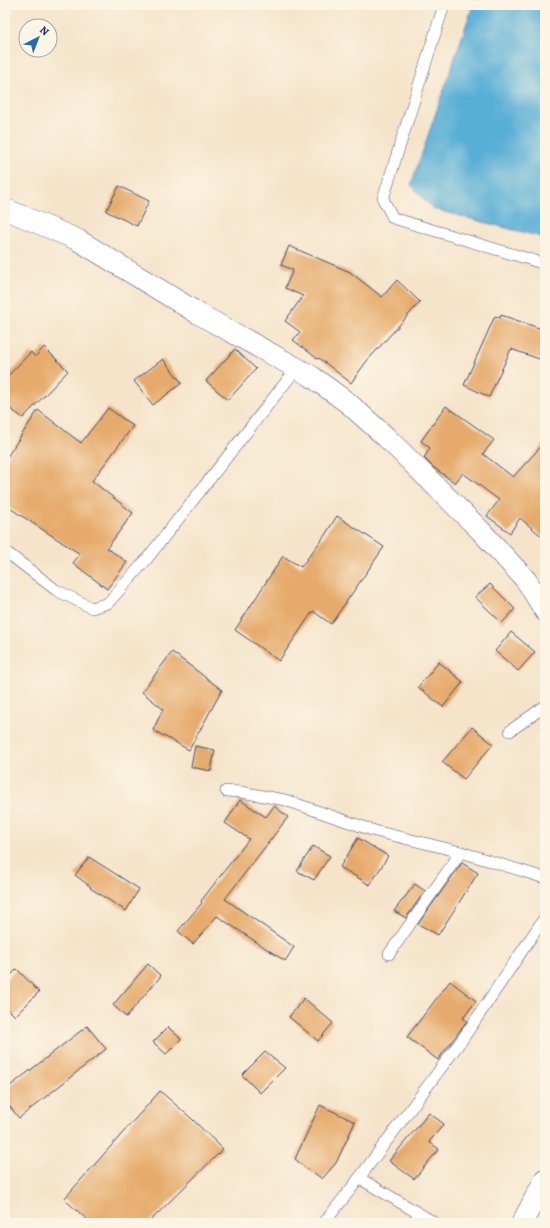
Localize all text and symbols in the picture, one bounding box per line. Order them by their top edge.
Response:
north arrow [18,18,58,58]
text: N [36,23,52,39]

